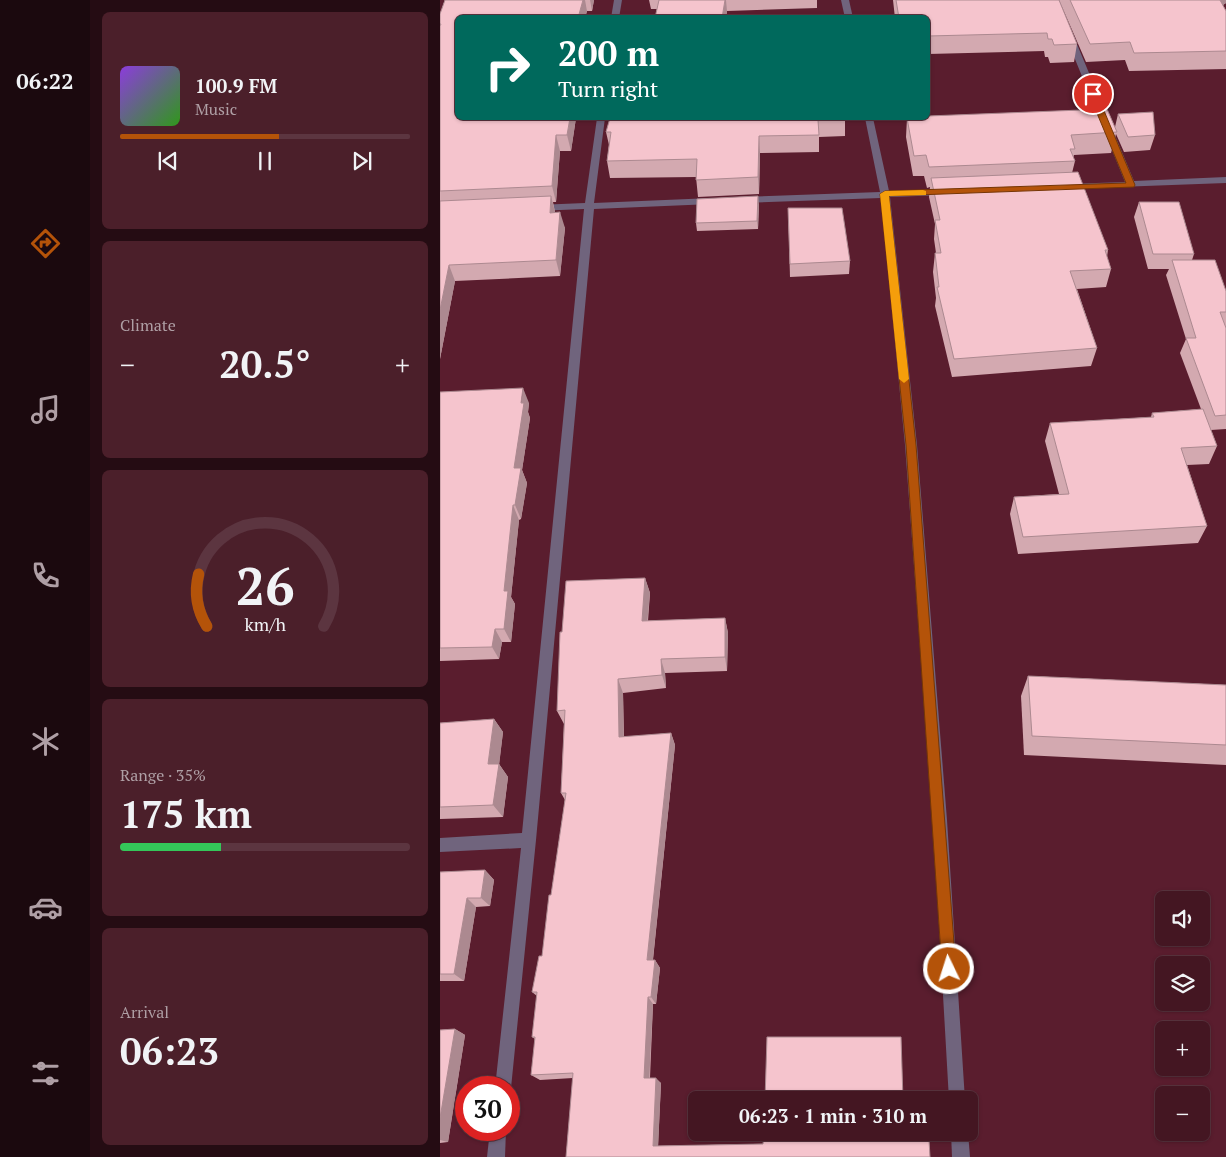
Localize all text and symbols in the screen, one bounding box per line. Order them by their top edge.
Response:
text: 200 m [558,30,659,76]
icon: right [475,35,540,100]
text: 06:22 [16,66,74,95]
text: 100.9 FM [195,73,277,98]
pin [1072,73,1114,115]
text: Turn right [558,74,658,103]
icon: arrive [1079,80,1107,108]
text: Music [195,98,237,120]
icon: previous [154,147,182,175]
icon: pause [251,147,279,175]
icon: next [348,147,376,175]
icon: directions [28,226,63,261]
text: Climate [120,314,176,336]
text: 20.5° [219,339,311,389]
text: − [120,346,135,383]
text: + [395,346,410,383]
icon: music [28,392,63,427]
text: 26 [236,551,294,620]
icon: phone [28,558,63,593]
text: km/h [244,612,286,636]
icon: climate [28,724,63,759]
text: Range · 35% [120,764,206,786]
text: 175 km [120,789,252,839]
icon: car [28,890,63,925]
map controls [1155,891,1210,1141]
button: sound [1155,891,1210,946]
position arrow [922,942,974,994]
button: layers [1155,956,1210,1011]
text: Arrival [120,1001,169,1023]
button: + [1155,1021,1210,1076]
text: 06:23 [120,1026,219,1076]
icon: filters [28,1056,63,1091]
speed limit sign: 30 [455,1076,520,1141]
button: − [1155,1086,1210,1141]
text: 06:23 · 1 min · 310 m [739,1103,927,1128]

